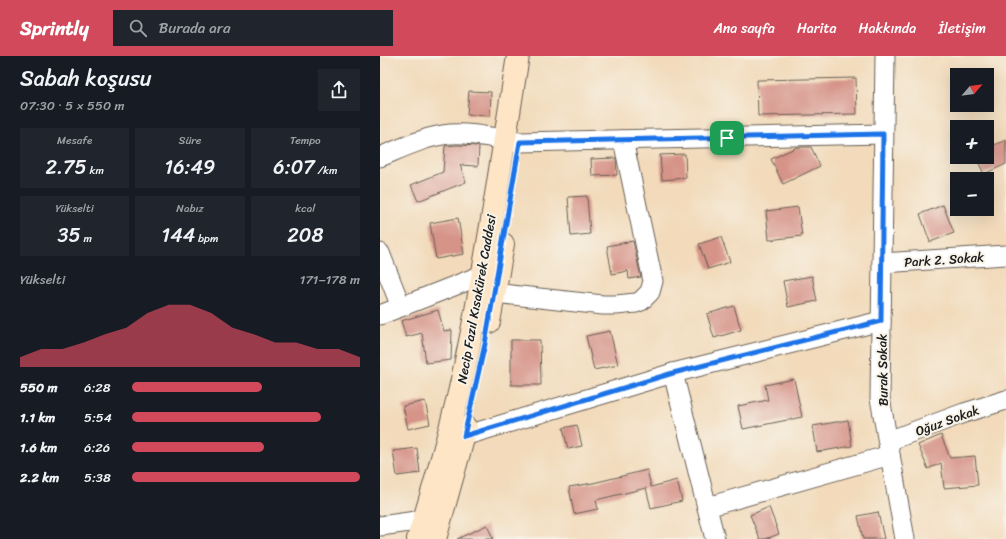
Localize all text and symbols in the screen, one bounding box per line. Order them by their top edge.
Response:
search box [113,10,393,46]
text: Sprintly [20,12,89,45]
text: Burada ara [159,15,231,41]
text: Ana sayfa [714,16,775,41]
text: Harita [797,16,837,41]
text: Hakkında [859,16,916,41]
text: İletişim [938,16,986,41]
icon: search [127,17,149,39]
text: Sabah koşusu [20,59,152,98]
north arrow [950,68,994,112]
map controls [950,68,994,216]
button: share [318,69,360,111]
text: 07:30 · 5 × 550 m [20,94,125,117]
button: + [950,120,994,164]
pin [710,121,744,155]
icon: arrive [716,127,738,149]
text: Mesafe [57,131,92,150]
text: Süre [179,131,201,150]
text: Tempo [290,131,321,150]
text: 2.75 [45,150,87,185]
text: 16:49 [165,150,215,185]
text: 6:07 [273,150,315,185]
text: km [87,161,104,180]
text: /km [315,161,337,180]
button: − [950,172,994,216]
text: Yükselti [56,199,94,218]
text: Nabız [176,199,204,218]
text: kcal [295,199,315,218]
street label: Necip Fazıl Kısakürek Caddesi [450,212,503,385]
text: 35 [57,218,81,253]
text: 144 [162,218,195,253]
text: 208 [287,218,323,253]
text: m [81,229,92,248]
text: bpm [195,229,218,248]
street label: Park 2. Sokak [903,245,985,274]
text: Yükselti [20,268,65,291]
text: 171–178 m [300,268,360,291]
street label: Burak Sokak [870,334,895,406]
text: 550 m [20,376,57,399]
text: 6:28 [84,376,111,399]
street label: Oğuz Sokak [912,398,982,443]
text: 1.1 km [20,406,55,429]
text: 5:54 [84,406,112,429]
text: 1.6 km [20,436,57,459]
text: 6:26 [84,436,110,459]
text: 2.2 km [20,466,59,489]
text: 5:38 [84,466,111,489]

